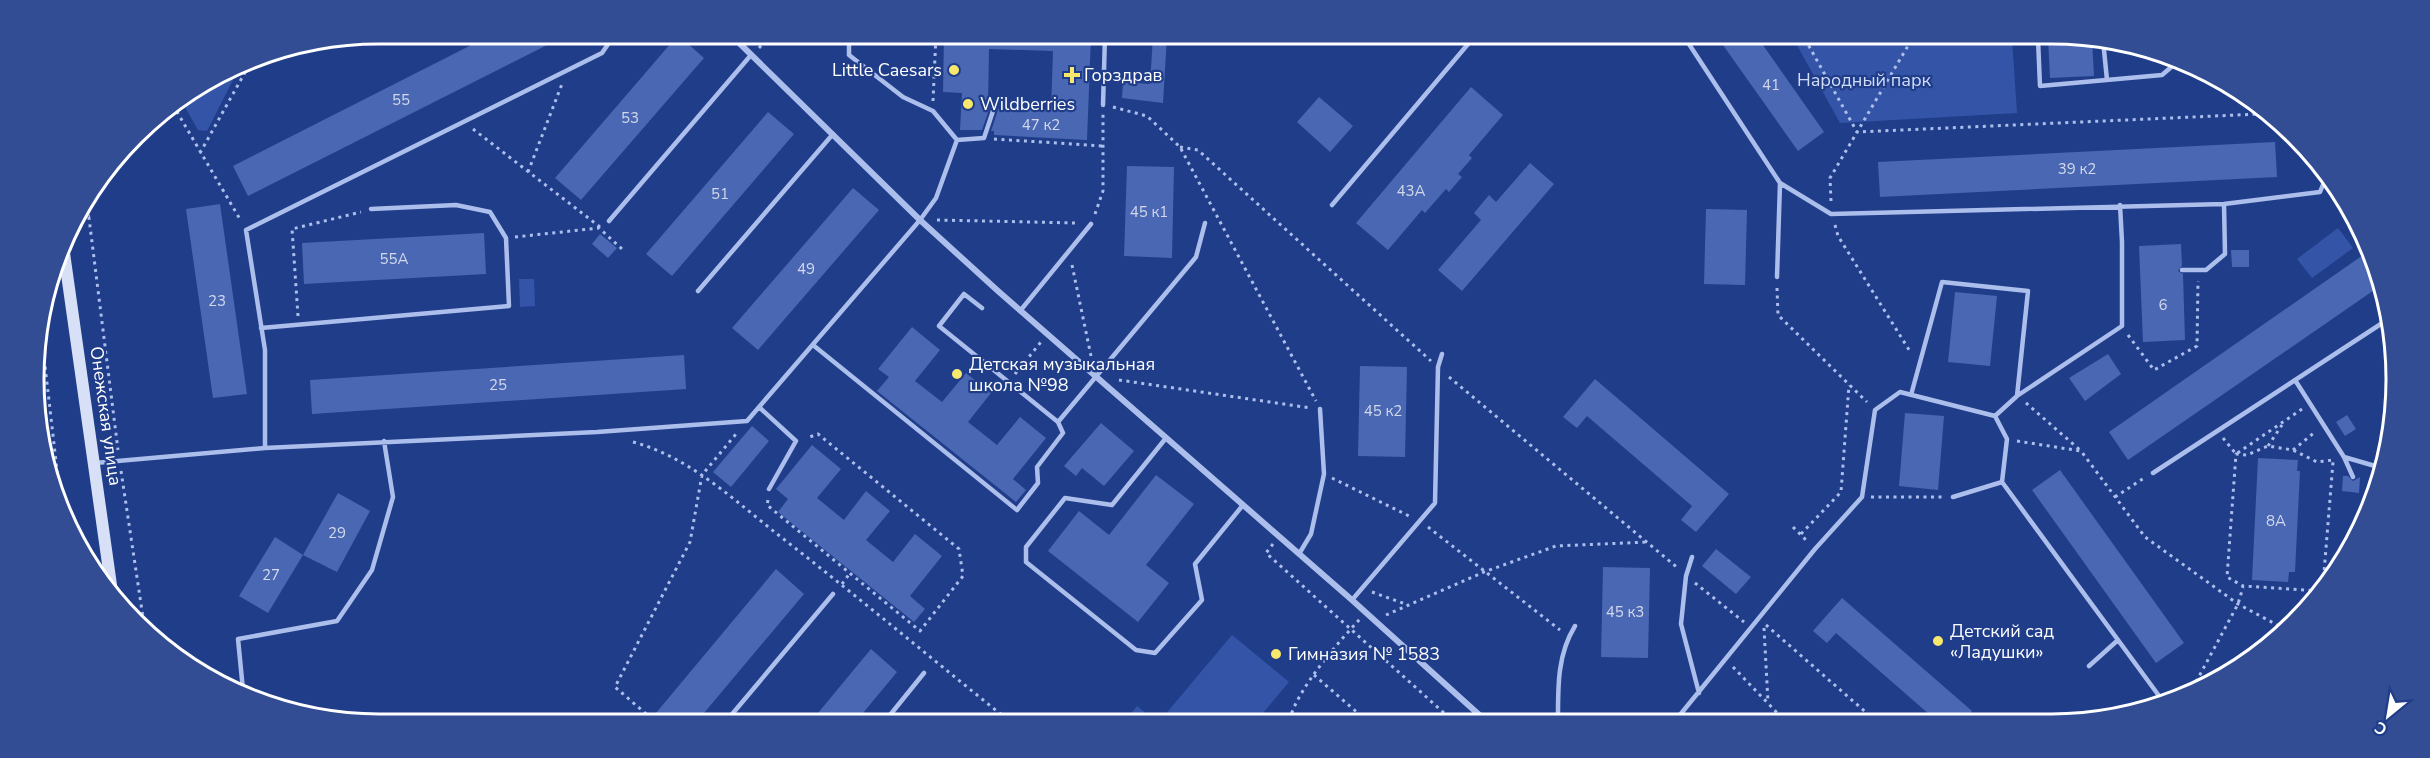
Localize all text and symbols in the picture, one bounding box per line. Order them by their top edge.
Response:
place label: Little Caesars [832,58,942,82]
marker: Little Caesars [947,63,961,77]
place label: Горздрав [1084,63,1163,87]
marker: Горздрав [1065,68,1079,82]
park label: Народный парк [1797,68,1932,92]
house number: 41 [1762,75,1780,95]
house number: 55 [392,90,410,110]
place label: Wildberries [980,92,1075,116]
marker: Wildberries [961,97,975,111]
house number: 53 [621,108,639,128]
house number: 47 к2 [1022,115,1060,135]
house number: 39 к2 [2058,159,2096,179]
house number: 43А [1397,181,1426,201]
house number: 51 [711,184,729,204]
house number: 45 к1 [1130,202,1168,222]
house number: 55А [380,249,409,269]
house number: 49 [797,259,815,279]
house number: 23 [208,291,226,311]
house number: 6 [2158,295,2168,315]
street label: Онежская улица [84,345,128,487]
place label: Детская музыкальная школа №98 [969,352,1155,397]
marker: Детская музыкальная школа №98 [950,367,964,381]
house number: 25 [489,375,507,395]
house number: 45 к2 [1364,401,1402,421]
house number: 8А [2266,511,2286,531]
house number: 29 [328,523,346,543]
house number: 27 [262,565,280,585]
house number: 45 к3 [1606,602,1644,622]
place label: Детский сад «Ладушки» [1950,619,2055,664]
marker: Детский сад «Ладушки» [1931,634,1945,648]
place label: Гимназия № 1583 [1288,642,1440,666]
marker: Гимназия № 1583 [1269,647,1283,661]
north arrow [2358,686,2418,746]
text: С [2371,716,2391,740]

